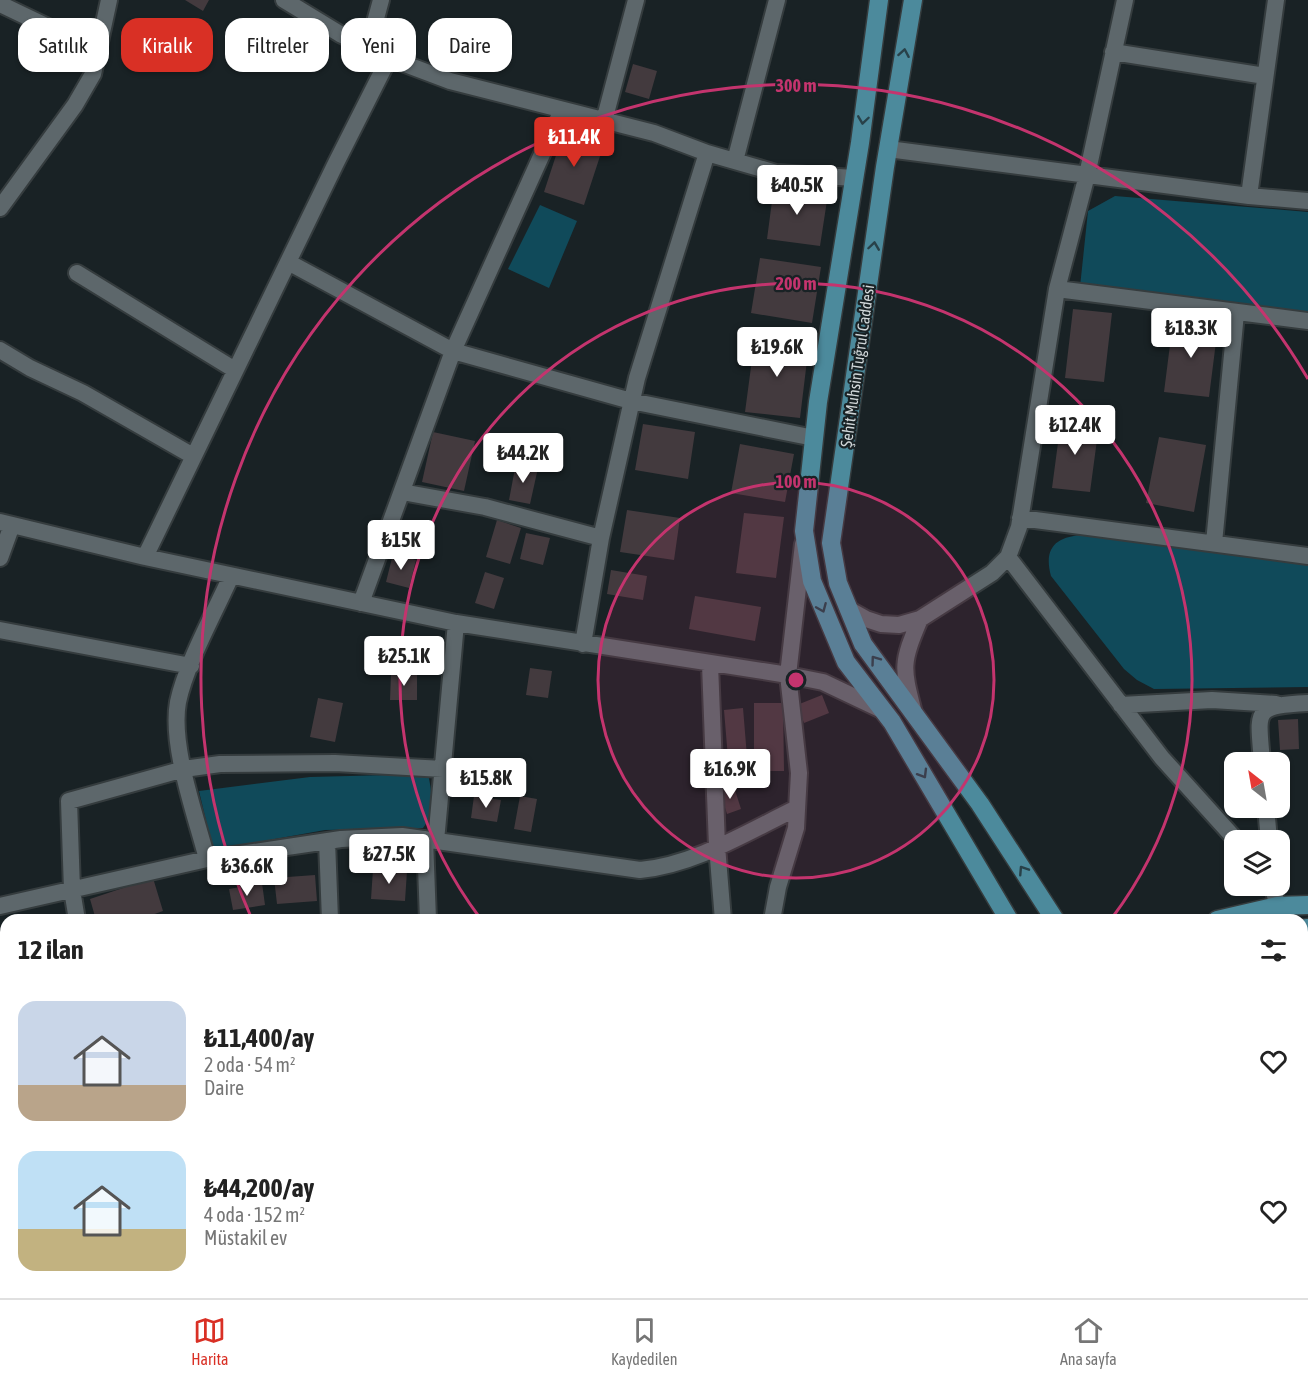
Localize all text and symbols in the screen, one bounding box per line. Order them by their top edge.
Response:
chip: Satılık [18,18,109,72]
chip: Kiralık [121,18,213,72]
chip: Filtreler [225,18,329,72]
chip: Yeni [341,18,416,72]
chip: Daire [428,18,512,72]
one-way arrow [897,49,910,59]
text: 300 m [776,75,816,96]
one-way arrow [857,116,869,125]
pin: ₺11.4K [525,117,623,168]
text: ₺11.4K [548,125,600,148]
pin: ₺40.5K [748,165,846,216]
text: ₺40.5K [771,173,823,196]
one-way arrow [867,241,879,251]
text: 200 m [776,273,816,294]
street label: Şehit Muhsin Tuğrul Caddesi [837,284,878,449]
pin: ₺18.3K [1142,308,1240,359]
text: ₺18.3K [1165,316,1217,339]
pin: ₺19.6K [728,327,826,378]
text: ₺19.6K [751,335,803,358]
pin: ₺12.4K [1026,405,1124,456]
text: ₺12.4K [1049,413,1101,436]
pin: ₺44.2K [474,433,572,484]
text: ₺44.2K [497,441,549,464]
text: 100 m [776,471,816,492]
pin: ₺15K [365,520,437,571]
text: ₺15K [382,528,420,551]
one-way arrow [815,602,827,613]
pin: ₺25.1K [355,636,453,687]
text: ₺25.1K [378,644,430,667]
one-way arrow [871,655,882,666]
centre of rings [786,670,806,690]
pin: ₺16.9K [681,749,779,800]
north arrow [1224,752,1290,818]
map controls [1224,752,1290,896]
text: ₺16.9K [704,757,756,780]
pin: ₺15.8K [437,758,535,809]
text: ₺15.8K [460,766,512,789]
one-way arrow [915,768,927,778]
button: layers [1224,830,1290,896]
pin: ₺27.5K [340,834,438,885]
text: ₺27.5K [363,842,415,865]
pin: ₺36.6K [198,846,296,897]
text: ₺36.6K [221,854,273,877]
one-way arrow [1020,866,1031,877]
icon: filters [1257,934,1290,967]
text: 12 ilan [18,935,84,965]
text: ₺11,400/ay [204,1023,314,1053]
icon: home [66,1025,138,1097]
icon: heart [1257,1045,1290,1078]
text: 2 oda · 54 m² [204,1053,296,1076]
text: Daire [204,1076,244,1099]
text: ₺44,200/ay [204,1173,314,1203]
icon: home [66,1175,138,1247]
icon: heart [1257,1195,1290,1228]
text: 4 oda · 152 m² [204,1203,305,1226]
text: Müstakil ev [204,1226,287,1249]
tab: Harita [191,1314,228,1368]
tab: Kaydedilen [611,1314,677,1368]
tab: Ana sayfa [1060,1314,1117,1368]

